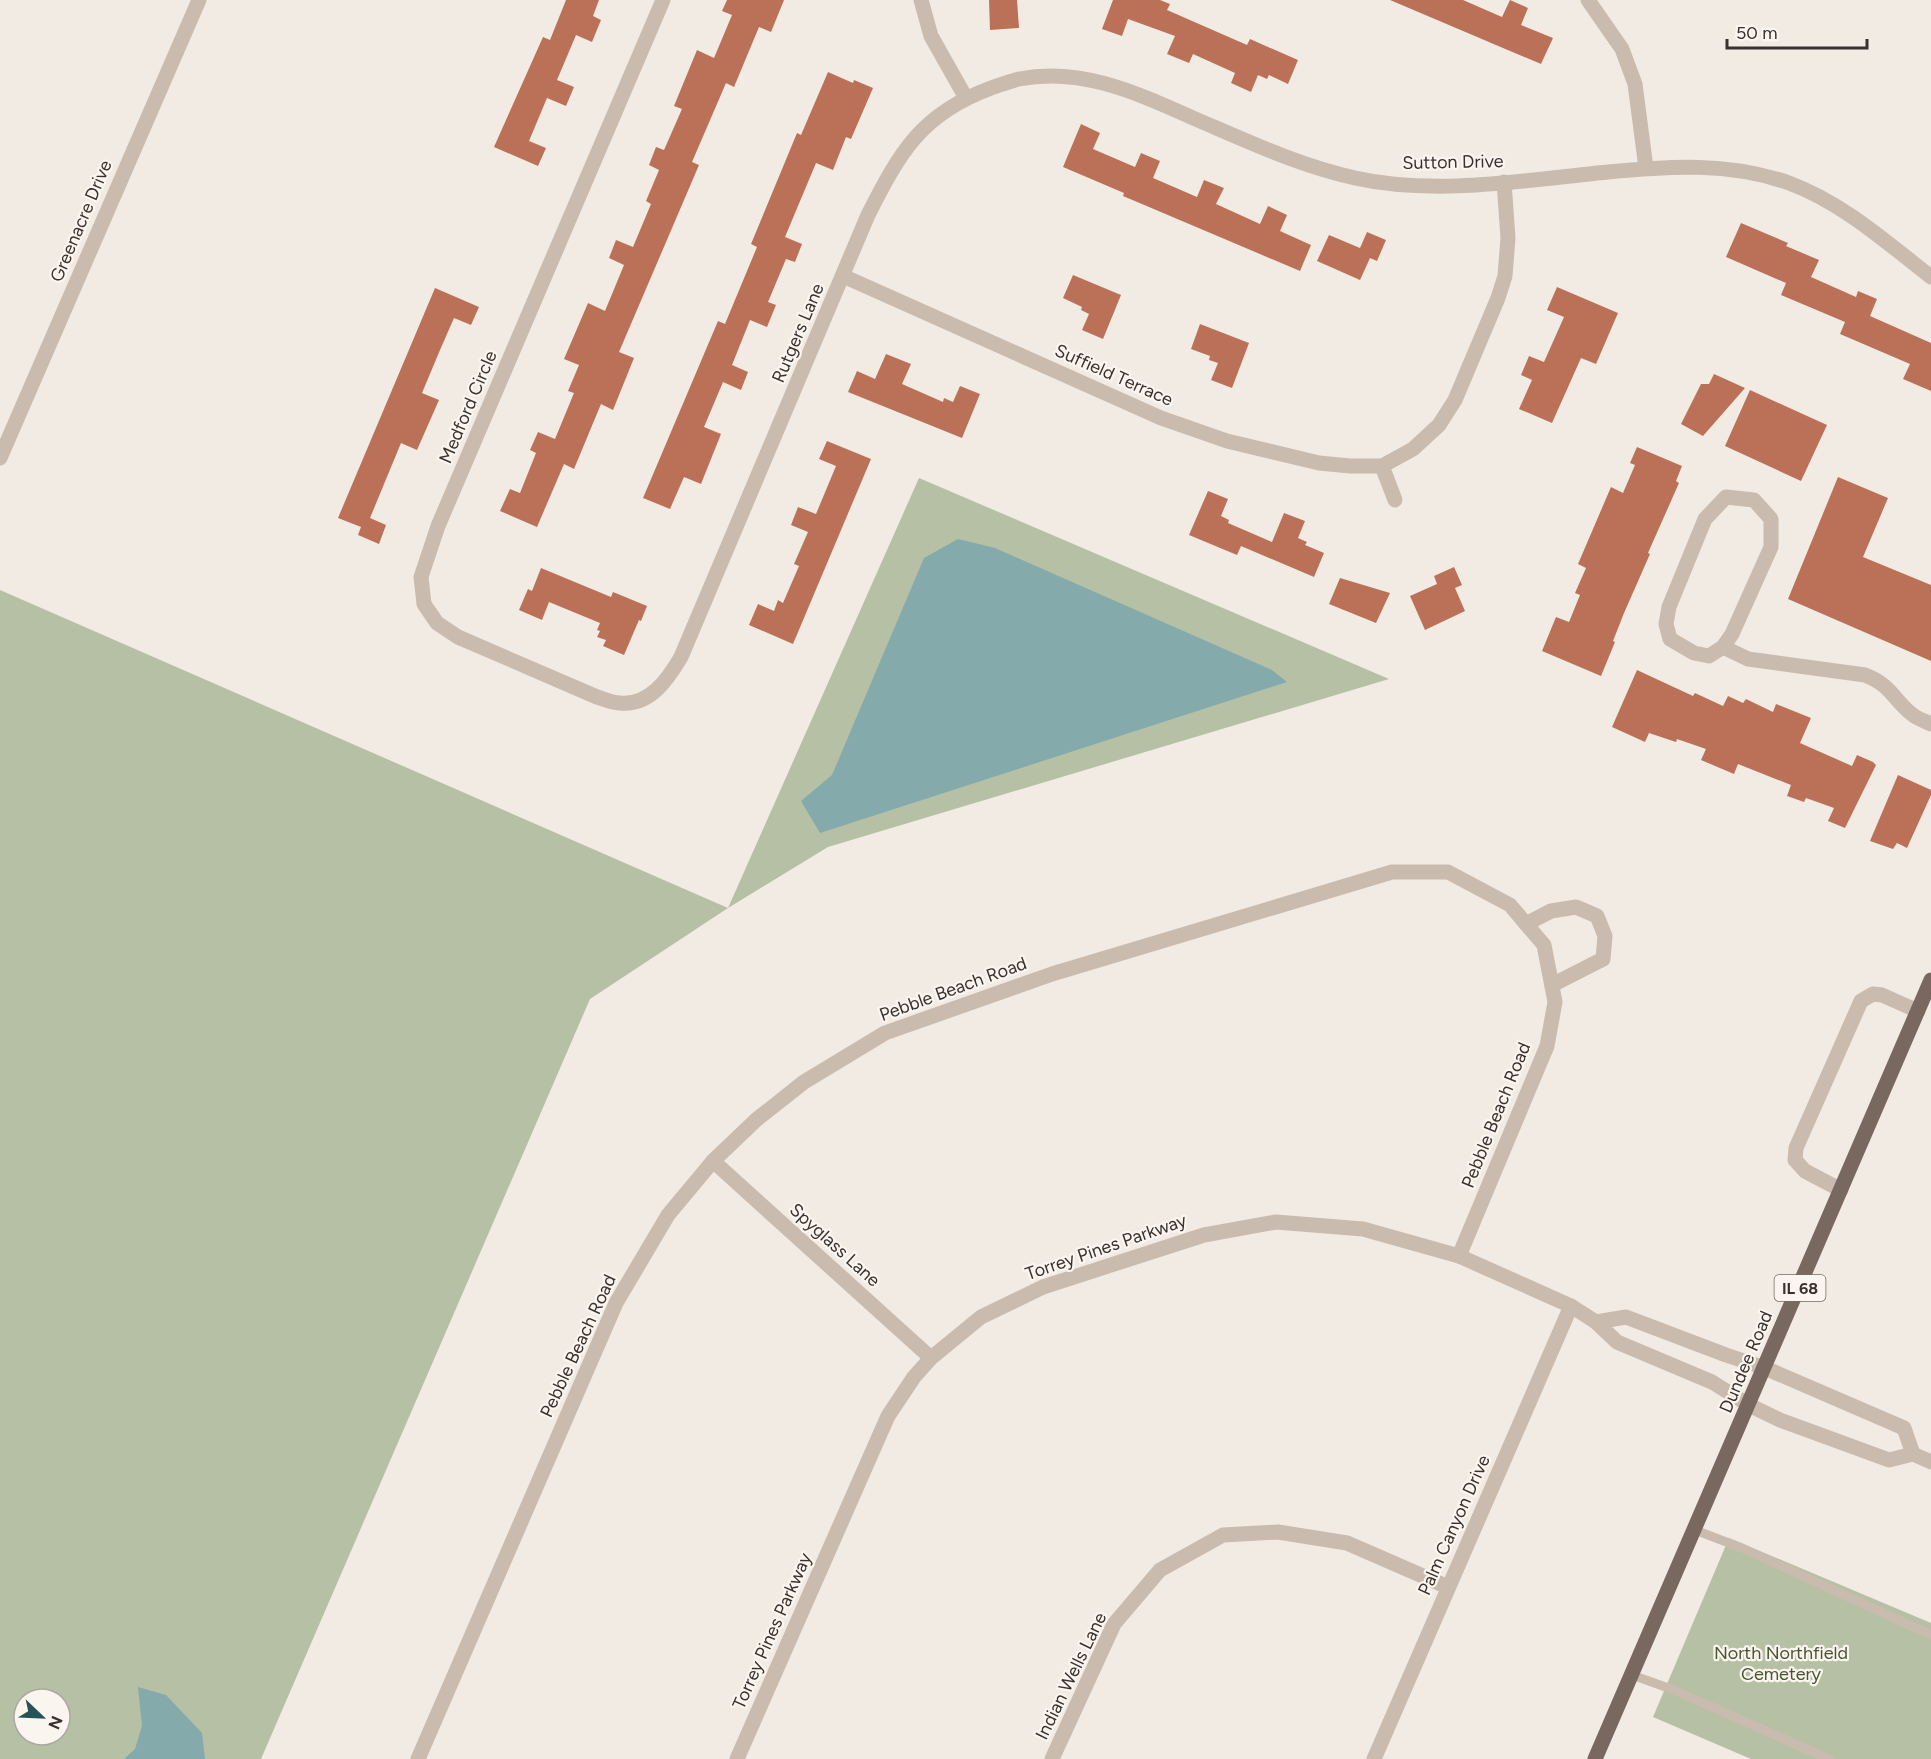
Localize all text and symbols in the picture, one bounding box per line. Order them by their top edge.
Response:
scale bar [1727,12,1866,50]
text: 50 m [1736,22,1778,44]
street label: Sutton Drive [1402,150,1504,174]
street label: Greenacre Drive [45,157,117,285]
street label: Rutgers Lane [767,280,829,386]
street label: Suffield Terrace [1052,339,1177,411]
street label: Medford Circle [434,347,502,467]
street label: Pebble Beach Road [876,952,1030,1026]
street label: Pebble Beach Road [1457,1039,1535,1191]
street label: Spyglass Lane [785,1199,885,1291]
street label: Torrey Pines Parkway [1023,1209,1190,1285]
street label: Pebble Beach Road [535,1271,621,1421]
road number: IL 68 [1774,1275,1826,1301]
street label: Dundee Road [1715,1308,1777,1416]
street label: Palm Canyon Drive [1413,1451,1495,1598]
street label: Torrey Pines Parkway [728,1549,817,1713]
street label: Indian Wells Lane [1031,1609,1111,1743]
park label: North Northfield Cemetery [1714,1642,1848,1685]
north arrow [12,1687,72,1747]
text: N [44,1713,67,1732]

